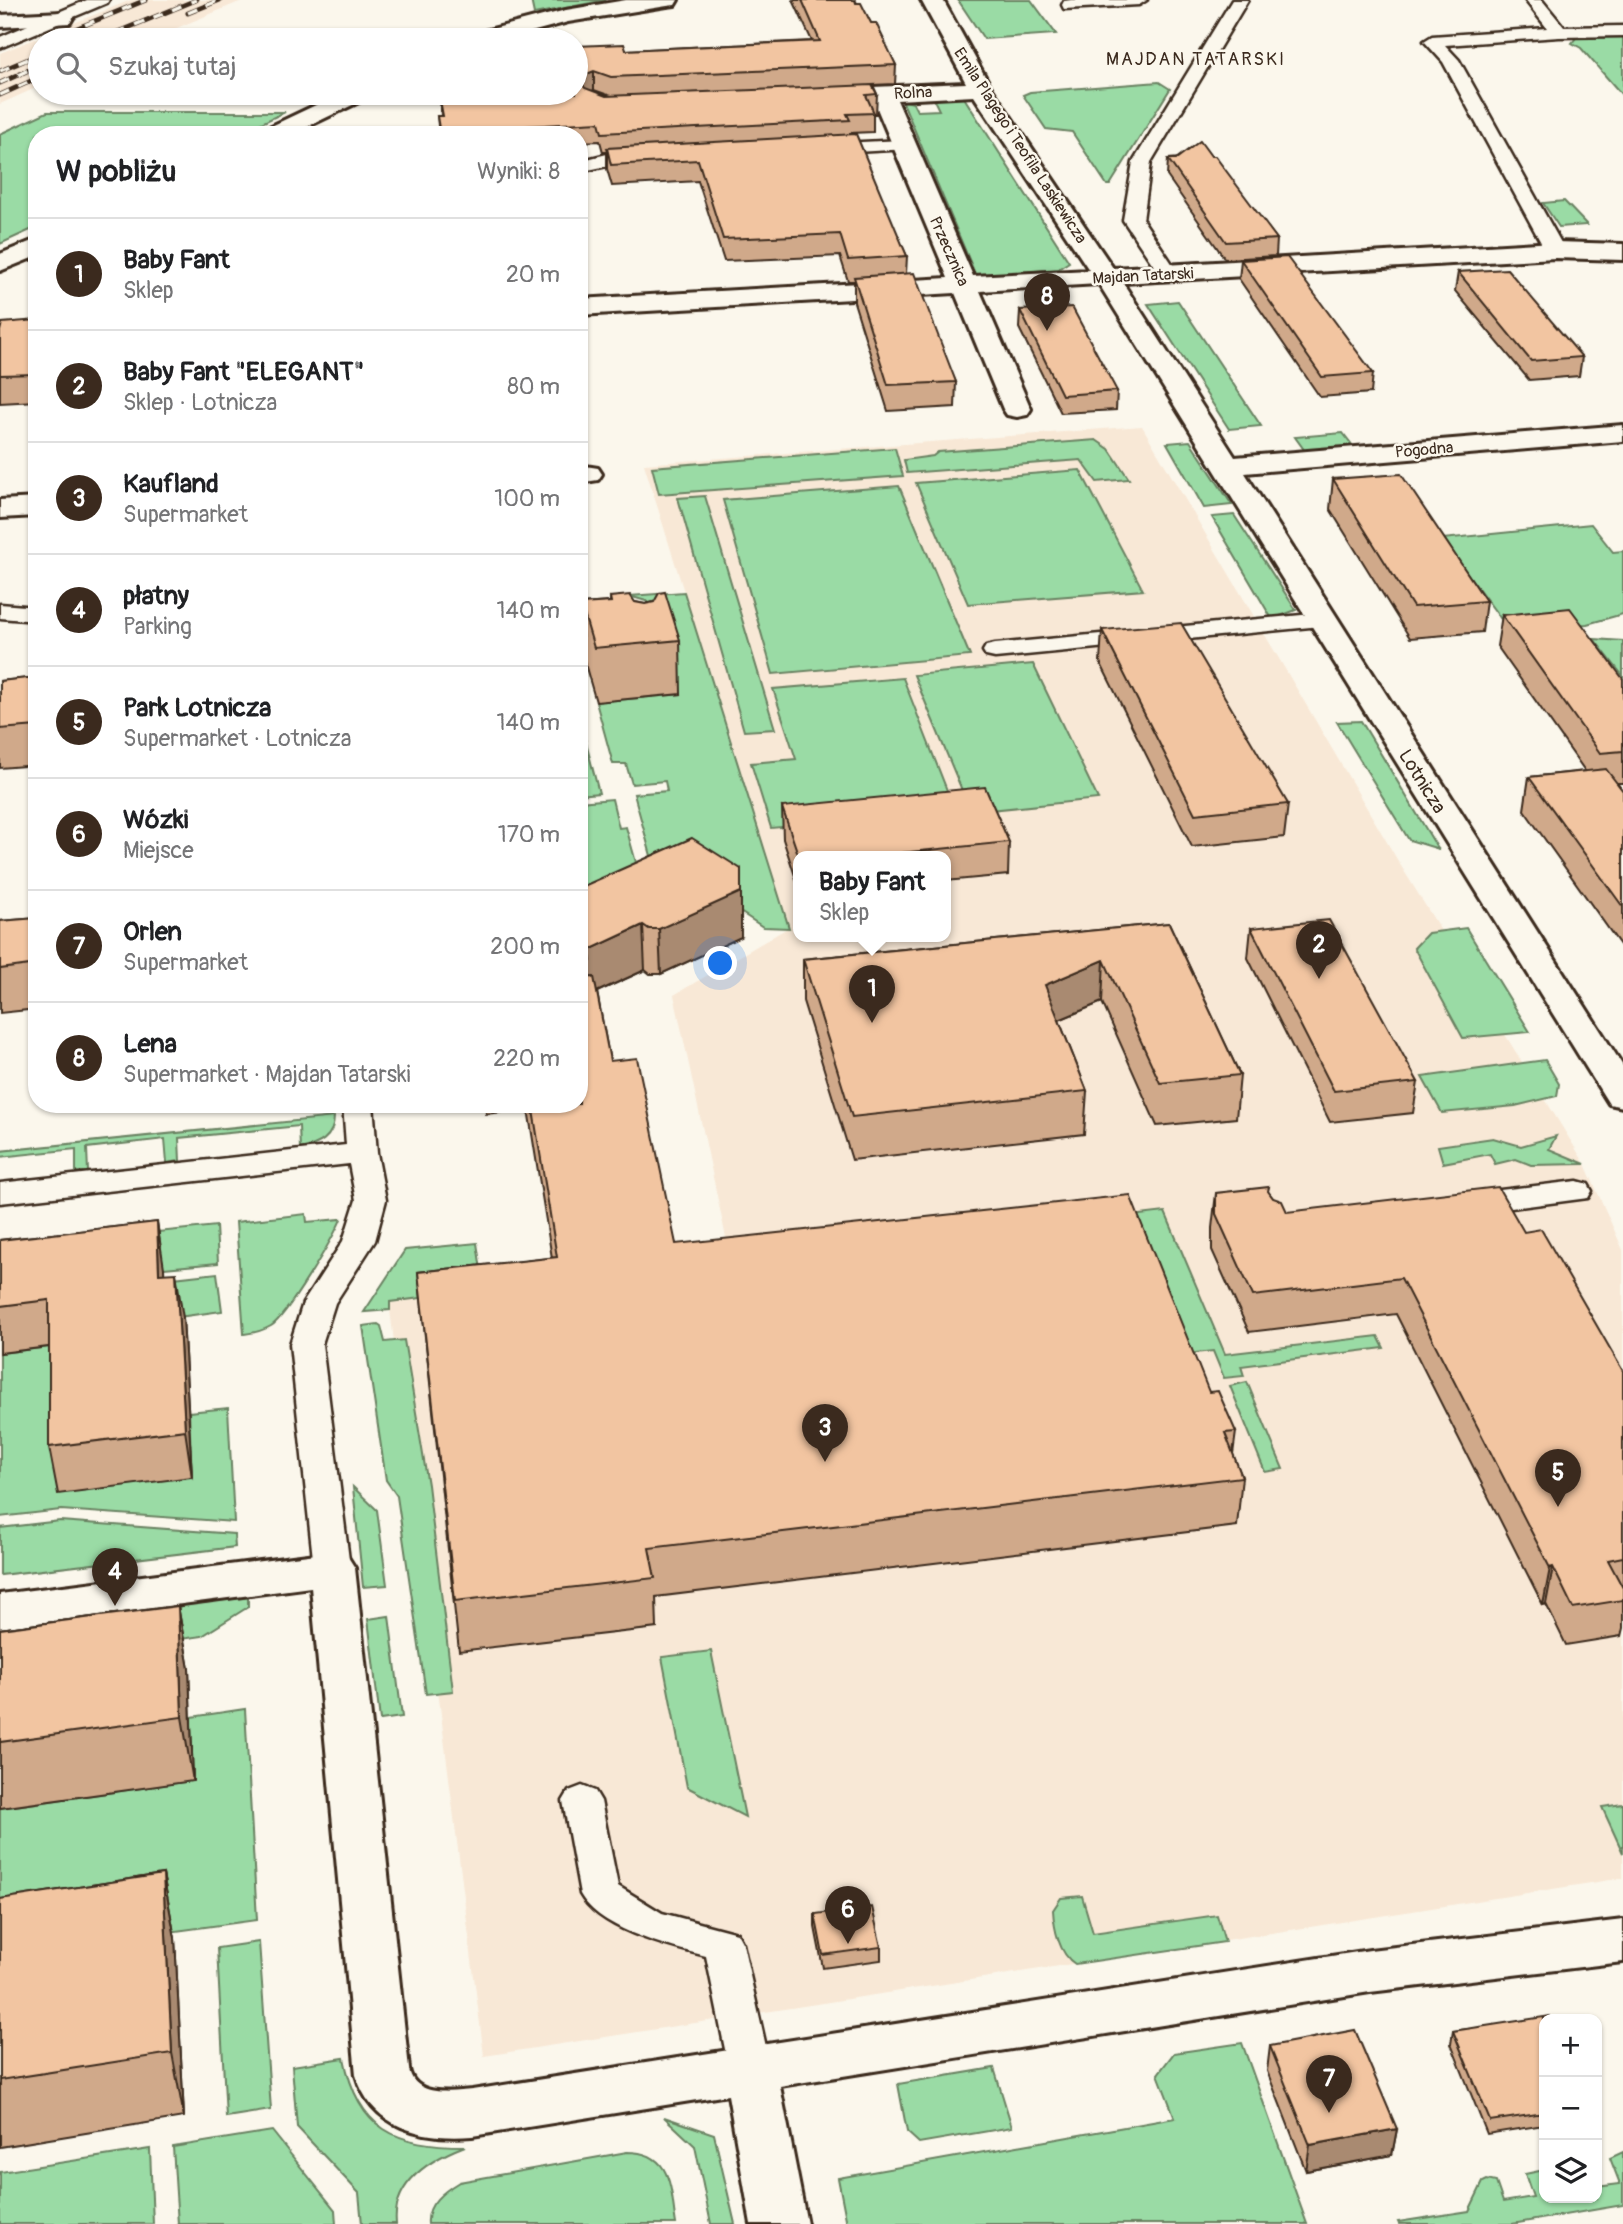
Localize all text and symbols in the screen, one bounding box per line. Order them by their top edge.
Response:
search box [28,28,588,105]
street label: Emila Plagego i Teofila Laskiewicza [949,44,1091,247]
icon: search [52,48,90,86]
district label: MAJDAN TATARSKI [1106,48,1286,71]
text: Szukaj tutaj [108,51,236,83]
street label: Rolna [893,82,933,104]
text: W pobliżu [56,153,176,190]
text: Wyniki: 8 [477,157,560,186]
street label: Przecznica [925,213,973,289]
text: Baby Fant [123,244,230,276]
text: 1 [75,260,84,289]
text: 20 m [506,260,560,289]
street label: Majdan Tatarski [1092,263,1194,289]
pin: 8 [1024,273,1070,331]
text: Sklep [123,276,174,305]
text: Baby Fant "ELEGANT" [123,356,364,388]
text: 2 [73,372,85,401]
text: 80 m [507,372,560,401]
text: Sklep · Lotnicza [123,388,277,417]
street label: Pogodna [1394,437,1454,463]
text: Kaufland [123,468,219,500]
text: 3 [73,484,85,513]
text: 100 m [494,484,560,513]
text: Supermarket [123,500,248,529]
text: płatny [123,580,189,612]
text: 4 [72,596,86,625]
text: 140 m [497,596,560,625]
text: Parking [123,612,192,641]
text: Park Lotnicza [123,692,271,724]
text: 5 [73,708,85,737]
text: 140 m [497,708,560,737]
text: Supermarket · Lotnicza [123,724,351,753]
street label: Lotnicza [1393,745,1451,818]
text: Wózki [123,804,188,836]
text: 6 [72,820,86,849]
text: 170 m [498,820,560,849]
text: Miejsce [123,836,194,865]
popup [793,851,951,942]
text: Baby Fant [819,866,925,898]
text: Sklep [819,898,869,927]
text: Orlen [123,916,182,948]
pin: 2 [1296,921,1342,979]
text: 7 [73,932,85,961]
text: 200 m [490,932,560,961]
your location [703,946,737,980]
text: Supermarket [123,948,248,977]
pin: 1 [849,965,895,1023]
text: Lena [123,1028,177,1060]
text: 8 [73,1044,85,1073]
text: 220 m [493,1044,560,1073]
text: Supermarket · Majdan Tatarski [123,1060,411,1089]
pin: 3 [802,1404,848,1462]
pin: 5 [1535,1449,1581,1507]
pin: 4 [92,1548,138,1606]
pin: 6 [825,1886,871,1944]
map controls [1539,2014,1602,2203]
button: + [1539,2014,1602,2077]
pin: 7 [1306,2055,1352,2113]
button: − [1539,2077,1602,2140]
button: layers [1539,2140,1602,2203]

